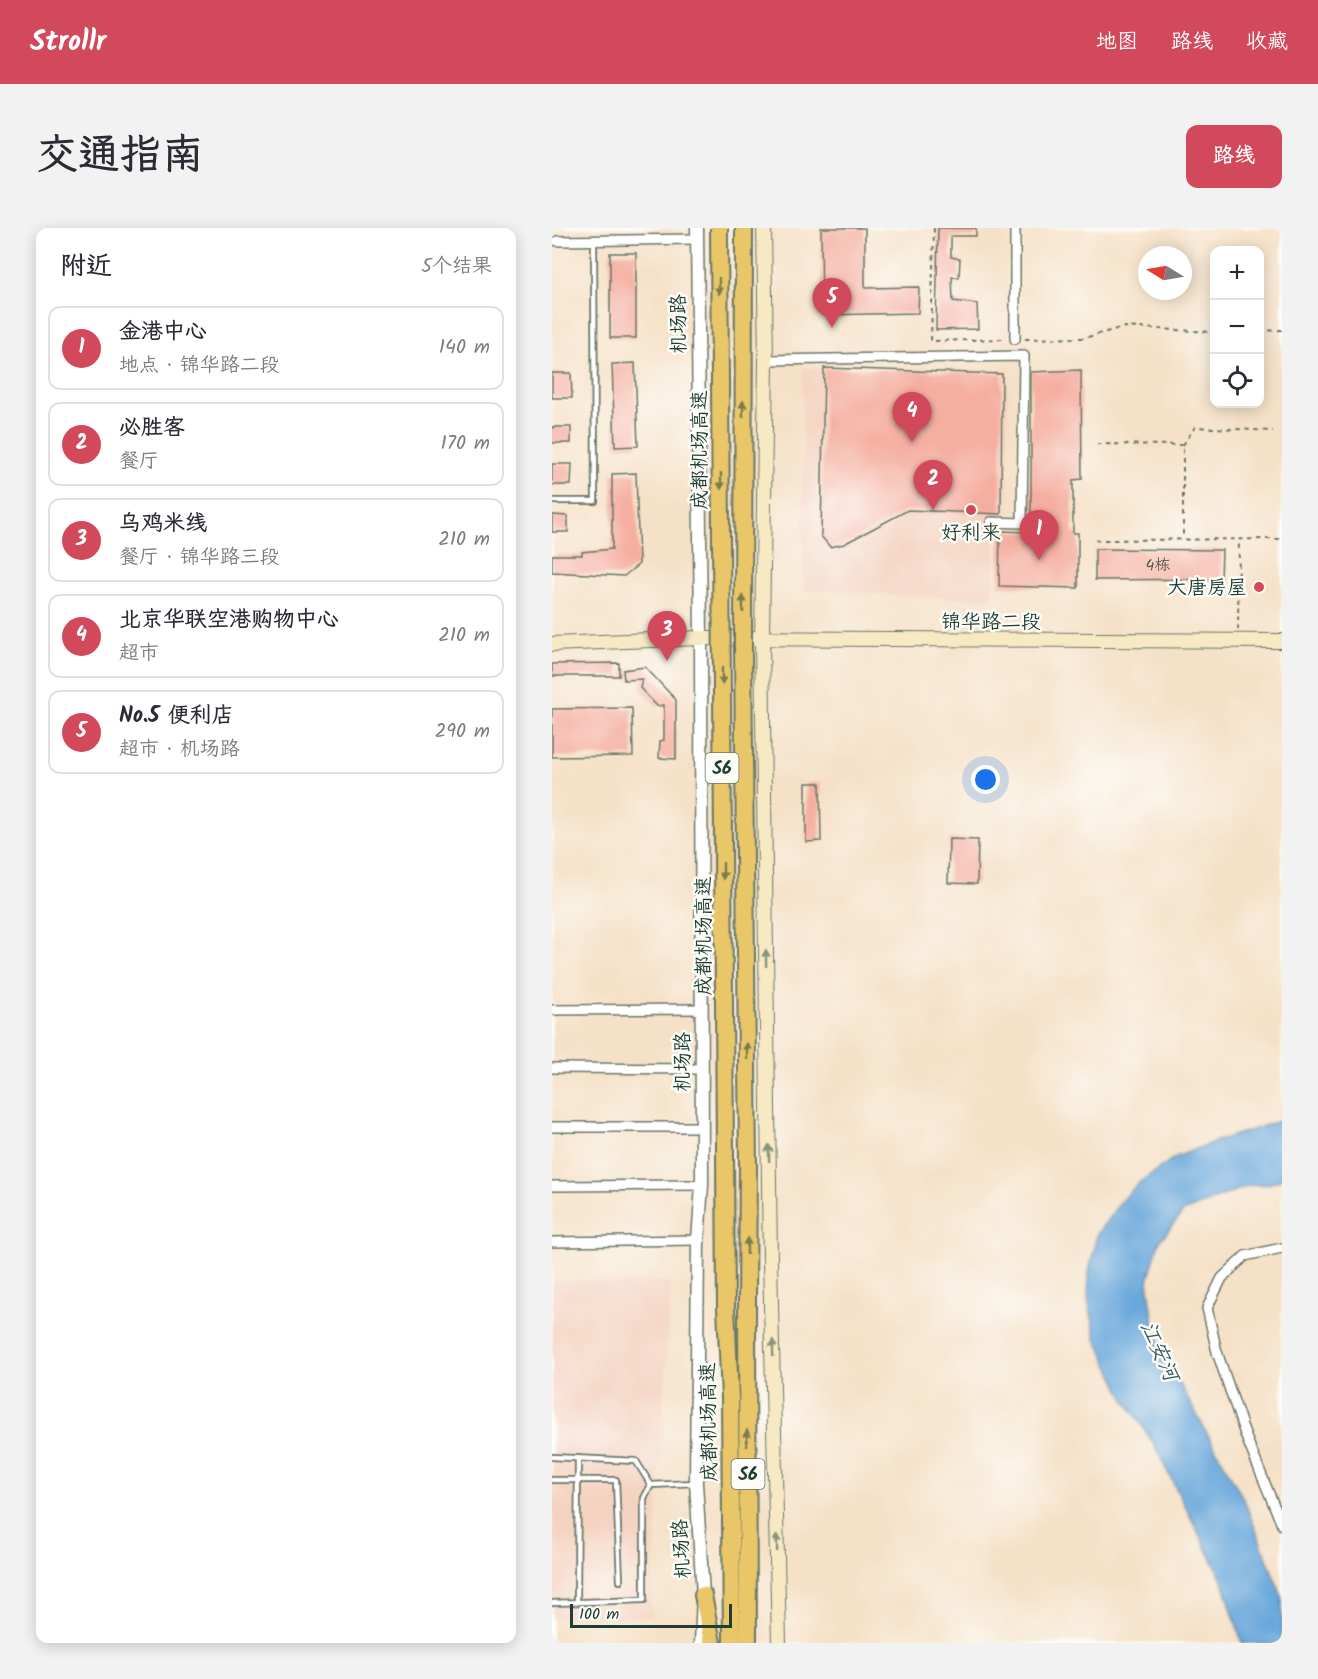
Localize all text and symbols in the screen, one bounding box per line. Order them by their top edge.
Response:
text: Strollr [30,20,106,65]
text: 地图 [1096,26,1138,59]
text: 路线 [1171,26,1213,59]
text: 收藏 [1246,26,1288,59]
text: 交通指南 [36,123,204,190]
button: 路线 [1186,125,1282,188]
text: 附近 [60,246,112,288]
north arrow [1138,246,1192,300]
map controls [1210,246,1264,408]
button: + [1210,246,1264,300]
text: 5个结果 [421,251,492,283]
one-way arrow [714,277,724,296]
pin: 5 [812,279,852,328]
street label: 机场路 [663,293,697,354]
button: − [1210,300,1264,354]
text: 金港中心 [119,315,207,350]
text: 1 [78,332,85,364]
text: 140 m [439,332,490,364]
text: 地点 · 锦华路二段 [119,350,280,382]
button: locate [1210,354,1264,408]
street label: 成都机场高速 [685,390,717,510]
pin: 4 [892,392,932,442]
one-way arrow [738,399,748,418]
text: 必胜客 [119,411,185,446]
text: 2 [76,428,87,460]
text: 170 m [441,428,490,460]
text: 餐厅 [119,446,159,478]
pin: 2 [914,460,952,510]
one-way arrow [716,472,726,491]
marker: 好利来 [964,503,978,517]
text: 乌鸡米线 [119,507,207,542]
pin: 1 [1020,510,1058,560]
place label: 好利来 [941,518,1001,550]
text: 3 [76,524,87,556]
text: 210 m [438,524,490,556]
text: 餐厅 · 锦华路三段 [119,542,280,574]
house number: 4栋 [1146,553,1170,578]
place label: 大唐房屋 [1167,573,1247,605]
marker: 大唐房屋 [1252,580,1266,594]
one-way arrow [738,594,748,613]
text: 北京华联空港购物中心 [119,603,339,638]
street label: 锦华路二段 [941,607,1041,639]
pin: 3 [648,612,686,661]
text: 4 [76,620,87,652]
text: 210 m [438,620,490,652]
text: 超市 [119,638,159,670]
one-way arrow [717,667,727,686]
text: No.5 便利店 [119,699,234,734]
text: 5 [76,716,87,748]
text: 290 m [435,716,490,748]
text: 超市 · 机场路 [119,734,240,766]
road number: S6 [706,753,738,783]
your location [971,765,1000,794]
one-way arrow [718,862,728,881]
street label: 成都机场高速 [689,876,721,996]
one-way arrow [761,948,771,967]
street label: 机场路 [668,1031,700,1092]
one-way arrow [742,1041,752,1060]
one-way arrow [764,1143,774,1162]
one-way arrow [742,1236,752,1255]
water label: 江安河 [1131,1316,1188,1390]
one-way arrow [768,1338,777,1357]
street label: 成都机场高速 [693,1362,727,1482]
one-way arrow [742,1428,752,1447]
road number: S6 [732,1459,764,1489]
street label: 机场路 [665,1517,701,1580]
one-way arrow [772,1533,782,1552]
scale bar [570,1601,732,1628]
text: 100 m [579,1602,619,1627]

